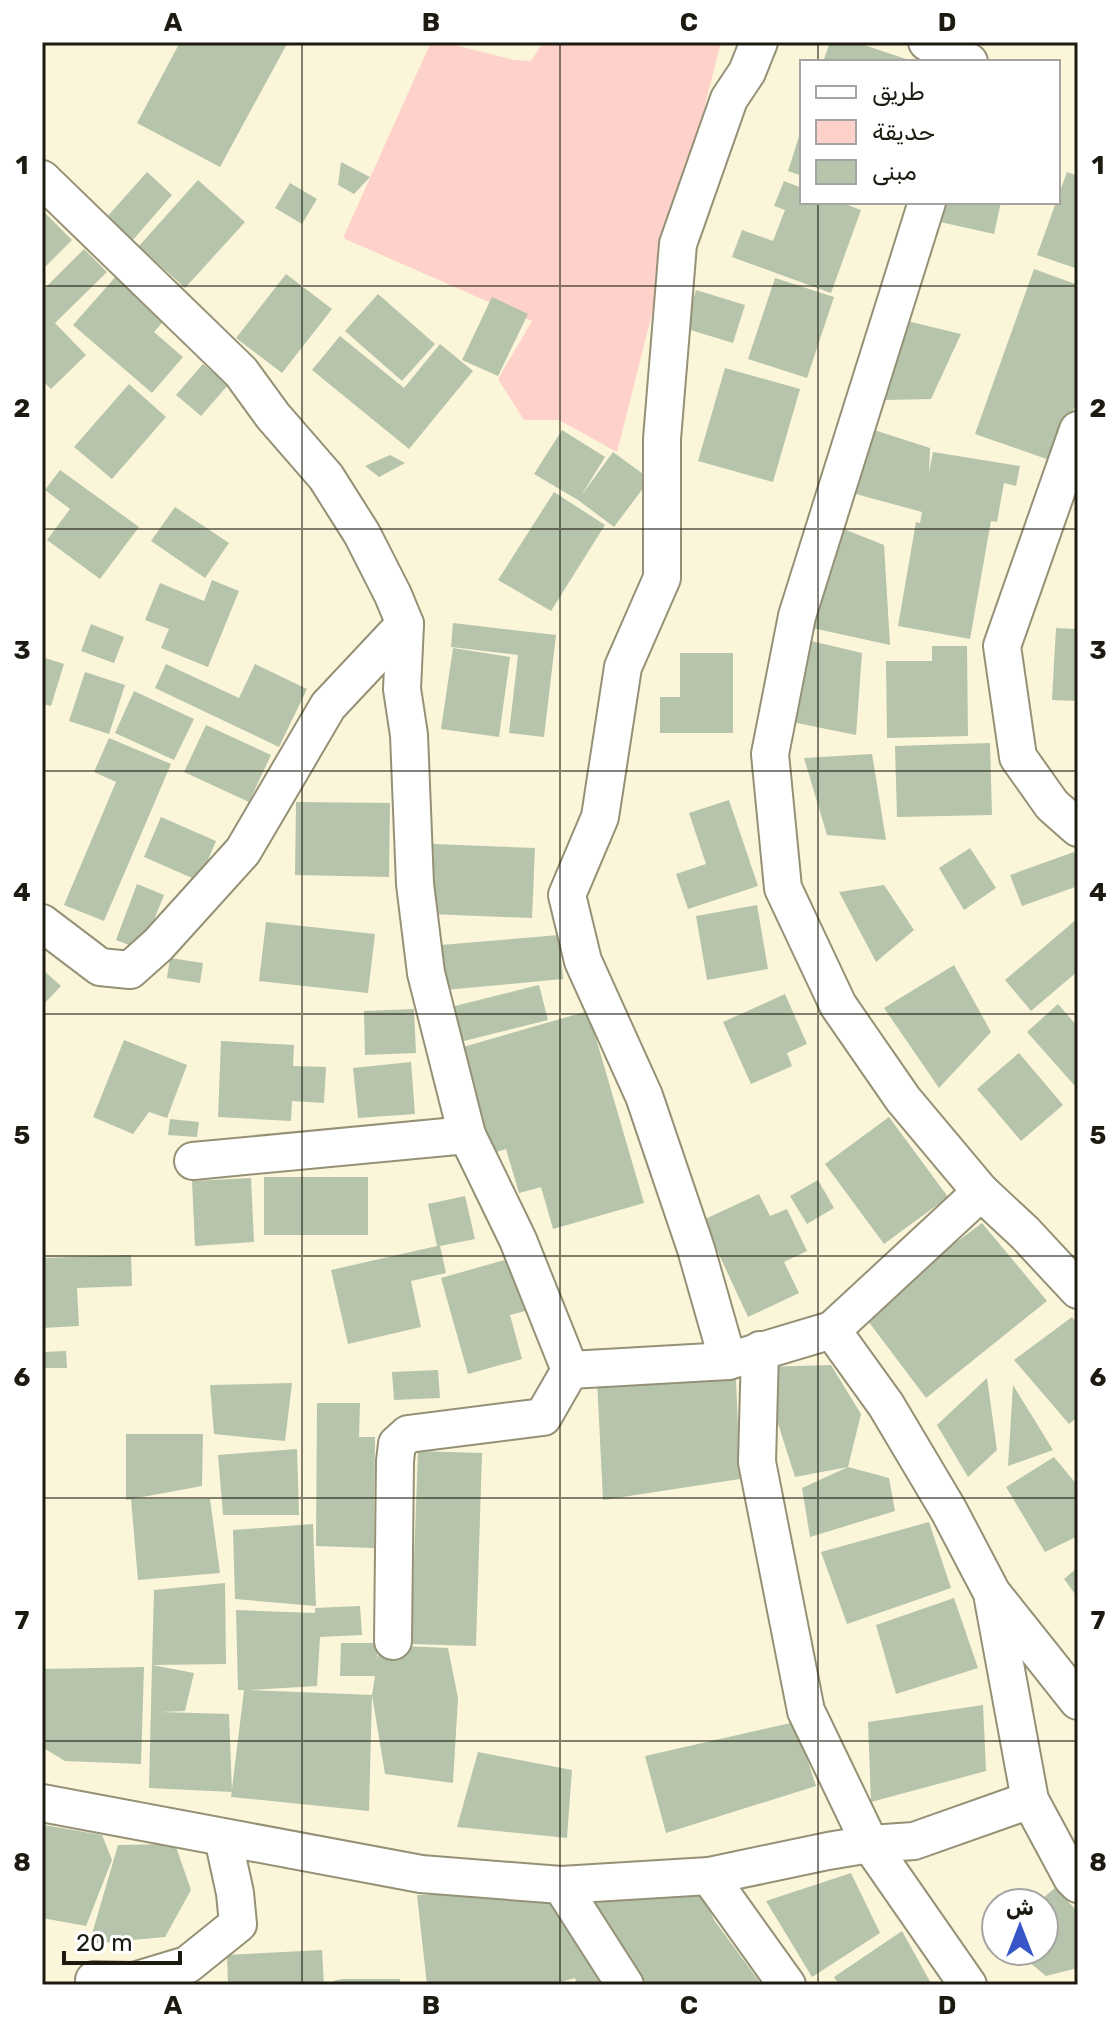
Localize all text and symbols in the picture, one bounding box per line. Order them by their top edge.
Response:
text: A [164,7,183,38]
text: B [422,7,440,38]
text: C [680,7,698,38]
text: D [938,7,956,38]
legend [800,60,1060,204]
text: طريق [872,78,925,106]
text: حديقة [872,118,935,146]
text: 1 [16,150,28,181]
text: 1 [1092,150,1104,181]
text: مبنى [872,158,917,186]
text: 2 [14,393,30,424]
text: 2 [1090,393,1106,424]
text: 3 [13,635,31,666]
text: 3 [1089,635,1107,666]
text: 4 [13,877,31,908]
text: 4 [1089,877,1107,908]
text: 5 [14,1120,30,1151]
text: 5 [1090,1120,1106,1151]
text: 6 [14,1362,31,1393]
text: 6 [1090,1362,1107,1393]
text: 7 [15,1605,30,1636]
text: 7 [1091,1605,1106,1636]
text: 8 [13,1847,31,1878]
text: 8 [1089,1847,1107,1878]
north arrow [980,1887,1060,1967]
text: ش [1006,1894,1034,1921]
scale bar [64,1915,180,1965]
text: 20 m [76,1929,133,1957]
text: A [164,1990,183,2021]
text: B [422,1990,440,2021]
text: C [680,1990,698,2021]
text: D [938,1990,956,2021]

